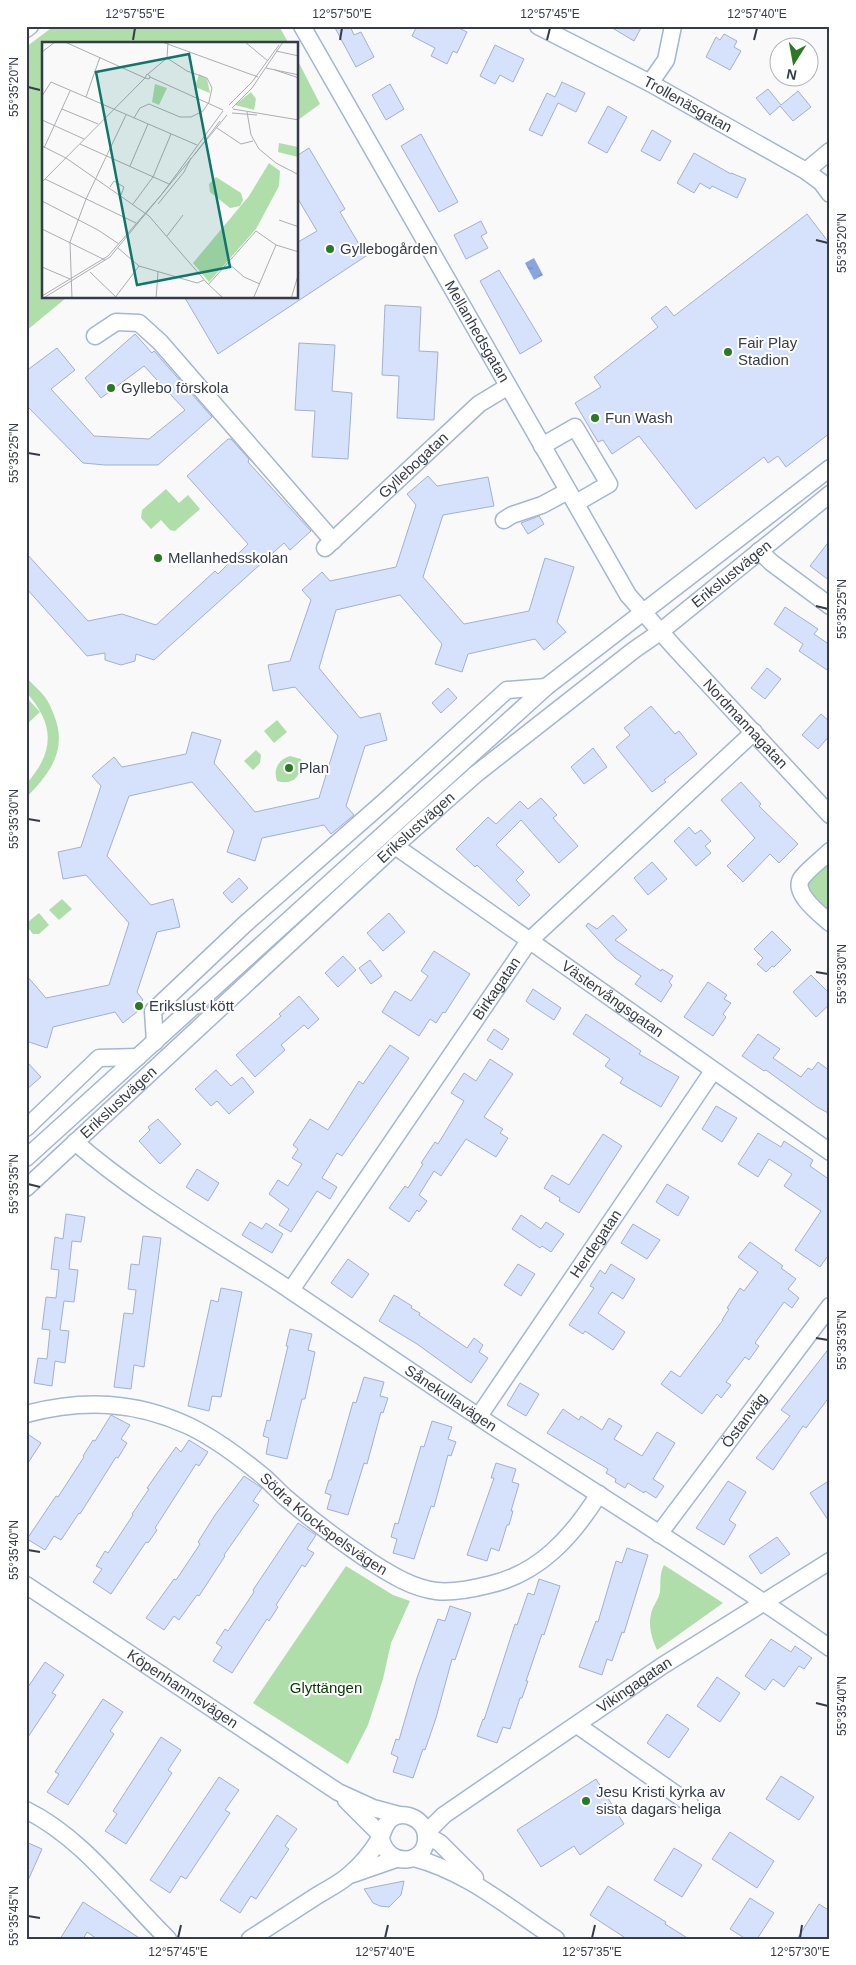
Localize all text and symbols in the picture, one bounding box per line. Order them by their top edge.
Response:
text: 12°57'55"E [105,7,165,21]
text: 12°57'50"E [312,7,372,21]
text: 12°57'45"E [520,7,580,21]
text: 12°57'40"E [727,7,787,21]
north arrow [768,38,818,88]
inset map [42,42,299,299]
text: 55°35'20"N [7,57,21,117]
text: N [785,66,798,84]
street label: Trollenäsgatan [641,72,735,136]
text: 55°35'20"N [835,213,849,273]
place label: Gyllebogården [340,240,438,257]
marker: Gyllebogården [324,243,336,255]
street label: Mellanhedsgatan [442,277,513,385]
place label: Fair Play Stadion [738,334,798,368]
marker: Fair Play Stadion [722,346,734,358]
place label: Gyllebo förskola [121,379,229,396]
marker: Gyllebo förskola [105,382,117,394]
place label: Fun Wash [605,409,673,426]
marker: Fun Wash [589,412,601,424]
text: 55°35'25"N [7,423,21,483]
street label: Gyllebogatan [375,429,451,501]
street label: Erikslustvägen [688,536,774,611]
place label: Mellanhedsskolan [168,549,288,566]
marker: Mellanhedsskolan [152,552,164,564]
text: 55°35'25"N [835,579,849,639]
street label: Nordmannagatan [700,675,791,772]
place label: Plan [299,759,329,776]
marker: Plan [283,762,295,774]
street label: Erikslustvägen [374,788,458,866]
text: 55°35'30"N [7,789,21,849]
text: 55°35'30"N [835,944,849,1004]
street label: Birkagatan [469,954,523,1023]
street label: Västervångsgatan [558,957,667,1040]
place label: Erikslust kött [149,997,235,1014]
marker: Erikslust kött [133,1000,145,1012]
street label: Erikslustvägen [77,1063,160,1141]
text: 55°35'35"N [7,1154,21,1214]
street label: Herdegatan [566,1206,624,1281]
text: 55°35'35"N [835,1310,849,1370]
street label: Sånekullavägen [402,1361,500,1434]
street label: Östanväg [718,1389,770,1451]
street label: Södra Klockspelsvägen [257,1469,391,1578]
text: 55°35'40"N [7,1520,21,1580]
street label: Köpenhamnsvägen [124,1646,242,1731]
street label: Vikingagatan [594,1653,674,1716]
text: 55°35'40"N [835,1676,849,1736]
park label: Glyttängen [290,1679,362,1696]
place label: Jesu Kristi kyrka av sista dagars heliga [596,1783,726,1817]
marker: Jesu Kristi kyrka av sista dagars heliga [580,1795,592,1807]
text: 55°35'45"N [7,1886,21,1946]
text: 12°57'45"E [148,1945,208,1959]
text: 12°57'40"E [355,1945,415,1959]
text: 12°57'35"E [562,1945,622,1959]
text: 12°57'30"E [770,1945,830,1959]

